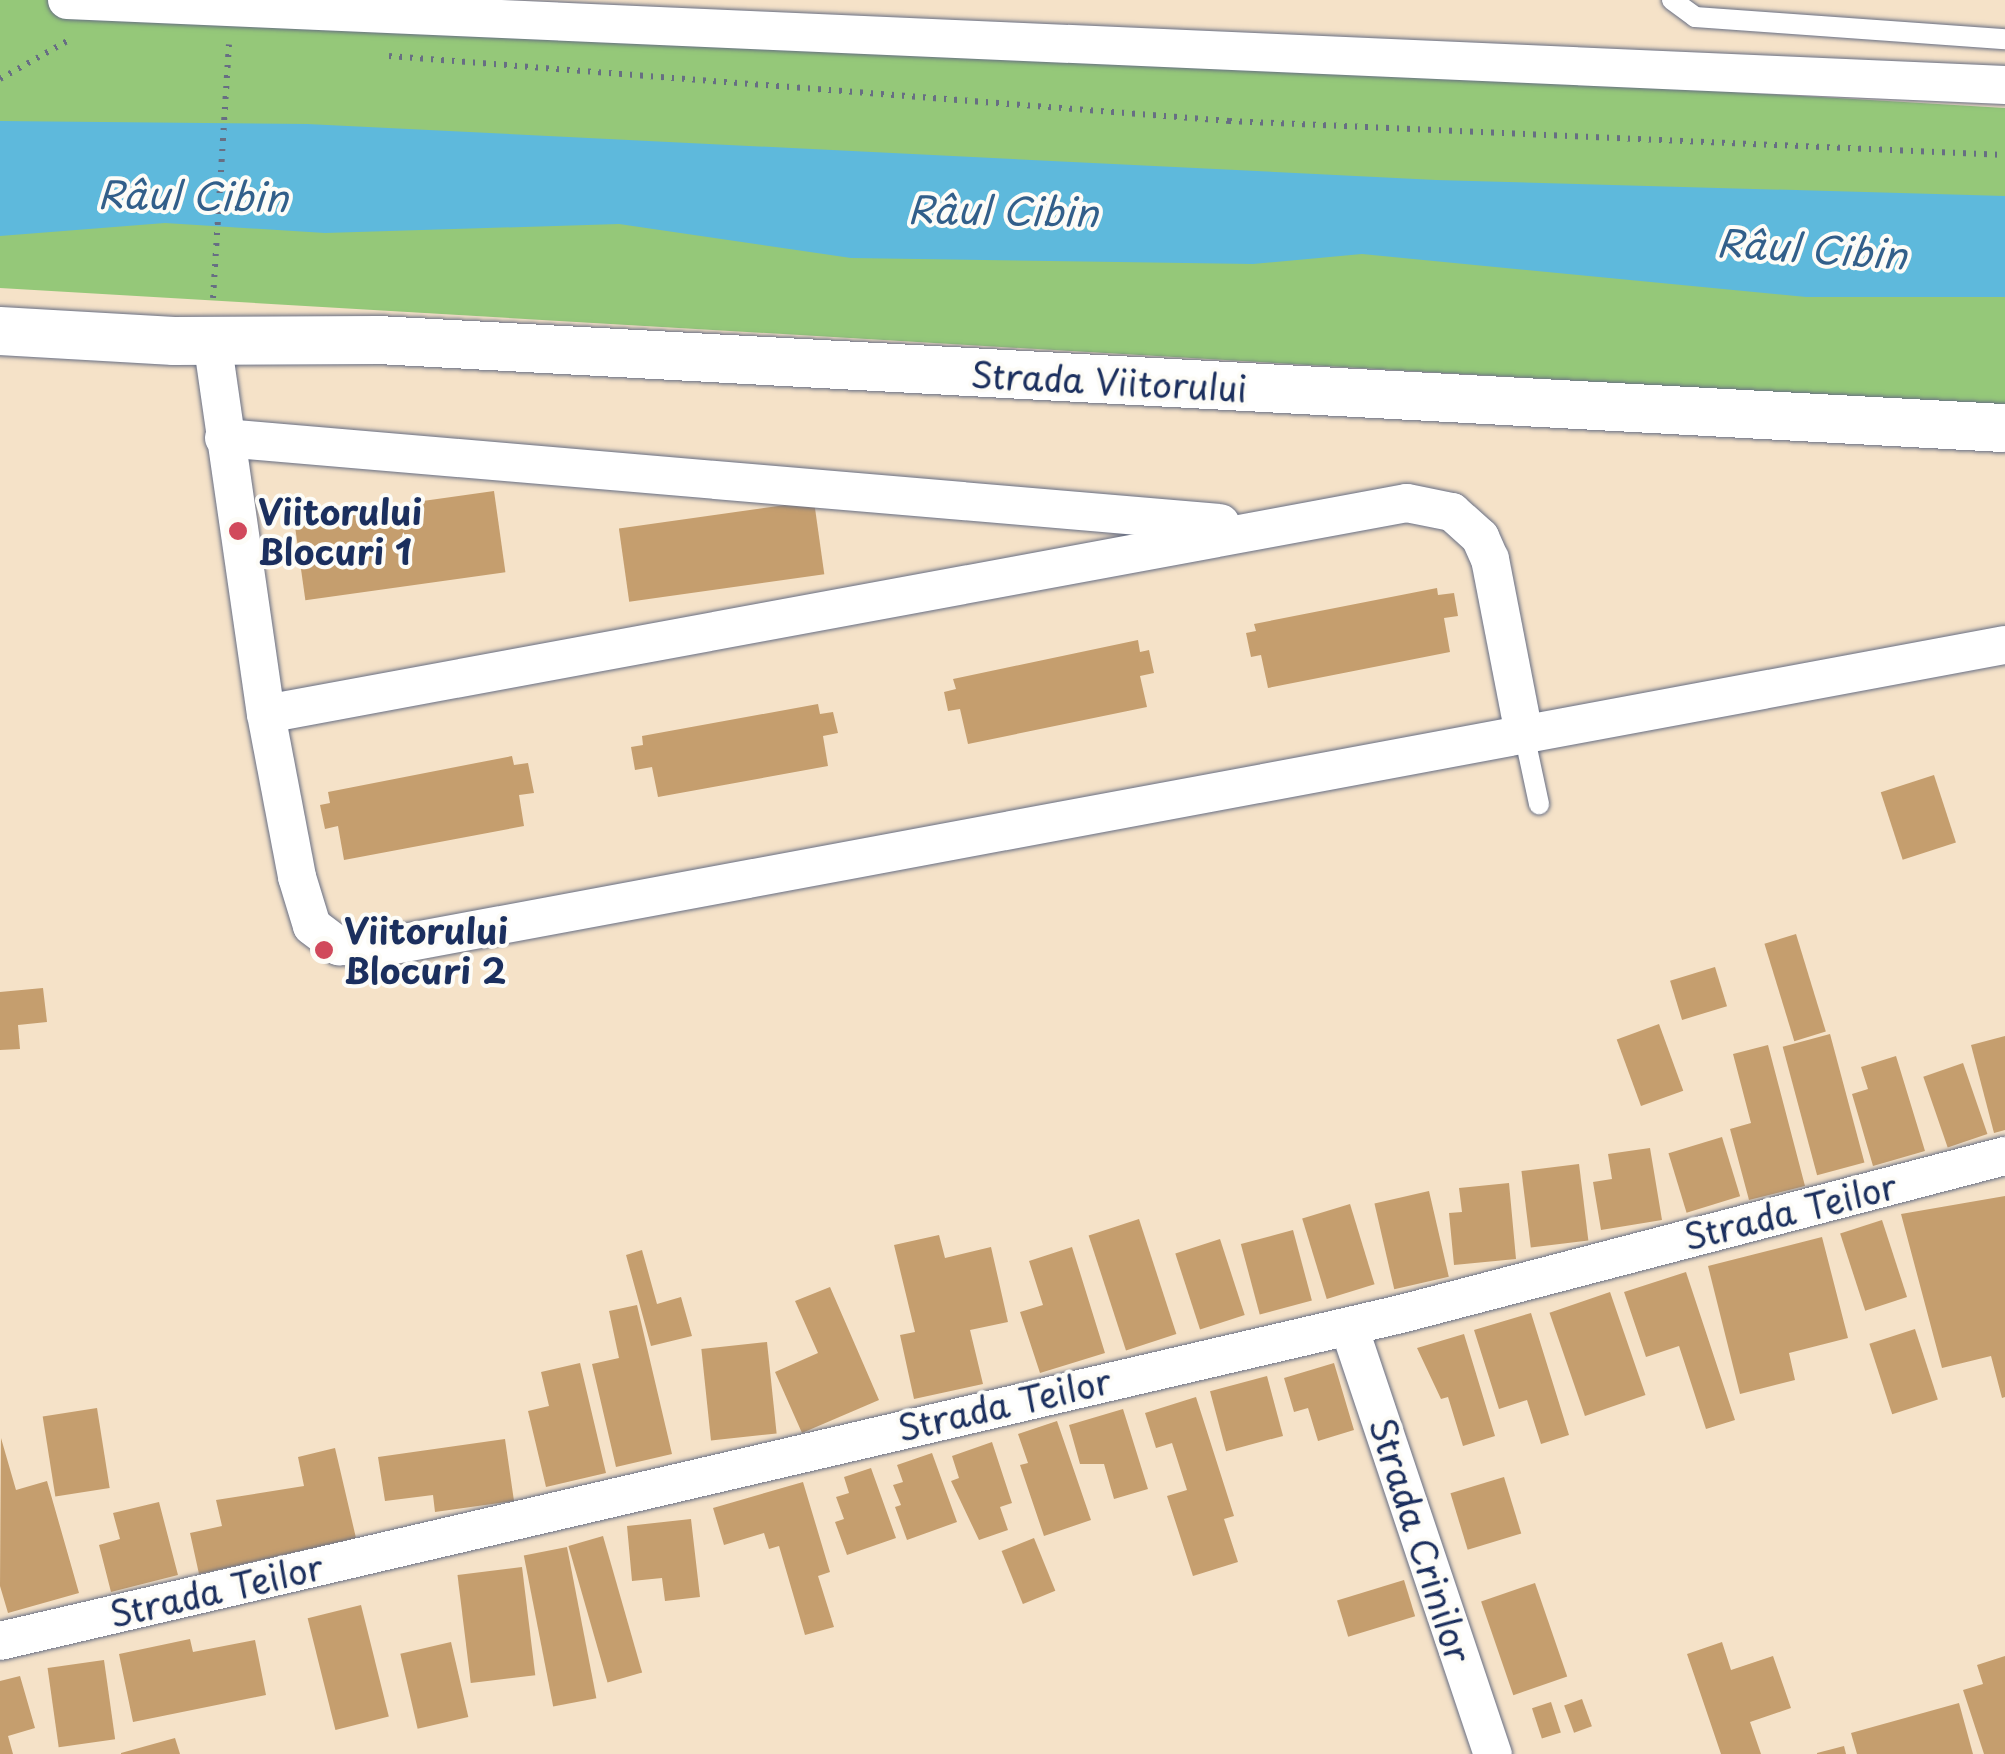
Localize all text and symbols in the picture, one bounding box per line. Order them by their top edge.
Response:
water label: Râul Cibin [98,171,288,219]
water label: Râul Cibin [908,186,1098,234]
water label: Râul Cibin [1716,219,1908,277]
street label: Strada Viitorului [968,353,1250,409]
place label: Viitorului Blocuri 1 [258,490,422,572]
marker: Viitorului Blocuri 1 [227,520,249,542]
place label: Viitorului Blocuri 2 [344,909,508,991]
marker: Viitorului Blocuri 2 [313,939,335,961]
street label: Strada Teilor [1678,1164,1902,1258]
street label: Strada Teilor [892,1359,1116,1449]
street label: Strada Crinilor [1362,1412,1480,1668]
street label: Strada Teilor [104,1545,328,1635]

